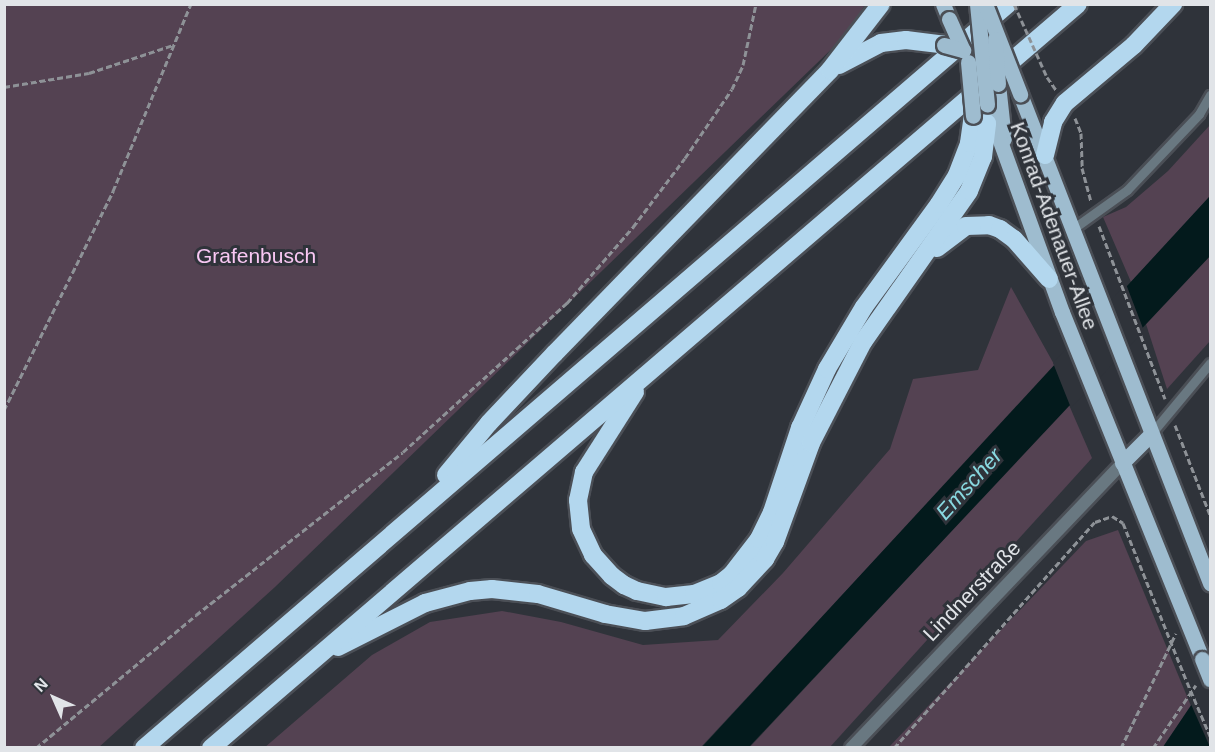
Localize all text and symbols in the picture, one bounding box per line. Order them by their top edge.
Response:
street label: Konrad-Adenauer-Allee [1005,119,1103,333]
park label: Grafenbusch [196,243,316,269]
water label: Emscher [930,443,1008,525]
street label: Lindnerstraße [918,536,1026,646]
north arrow [24,668,84,728]
text: N [31,675,51,695]

